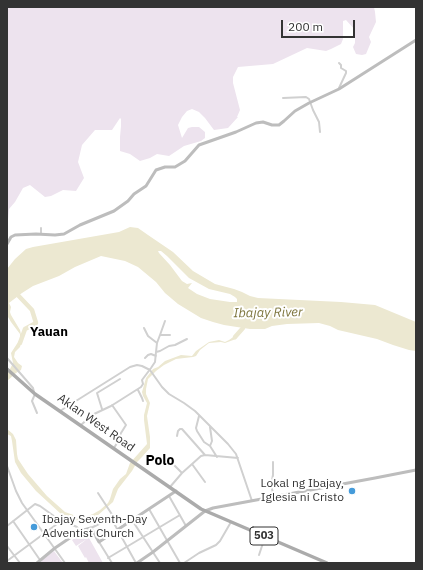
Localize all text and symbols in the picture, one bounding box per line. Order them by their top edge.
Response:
scale bar [283,12,357,38]
text: 200 m [288,19,323,34]
water label: Ibajay River [233,305,303,321]
district label: Yauan [30,324,68,340]
street label: Aklan West Road [55,391,137,455]
district label: Polo [146,453,174,469]
place label: Lokal ng Ibajay, Iglesia ni Cristo [261,477,344,505]
marker: Lokal ng Ibajay, Iglesia ni Cristo [347,486,357,496]
place label: Ibajay Seventh-Day Adventist Church [42,513,147,541]
marker: Ibajay Seventh-Day Adventist Church [29,522,39,532]
road number: 503 [250,527,278,545]

